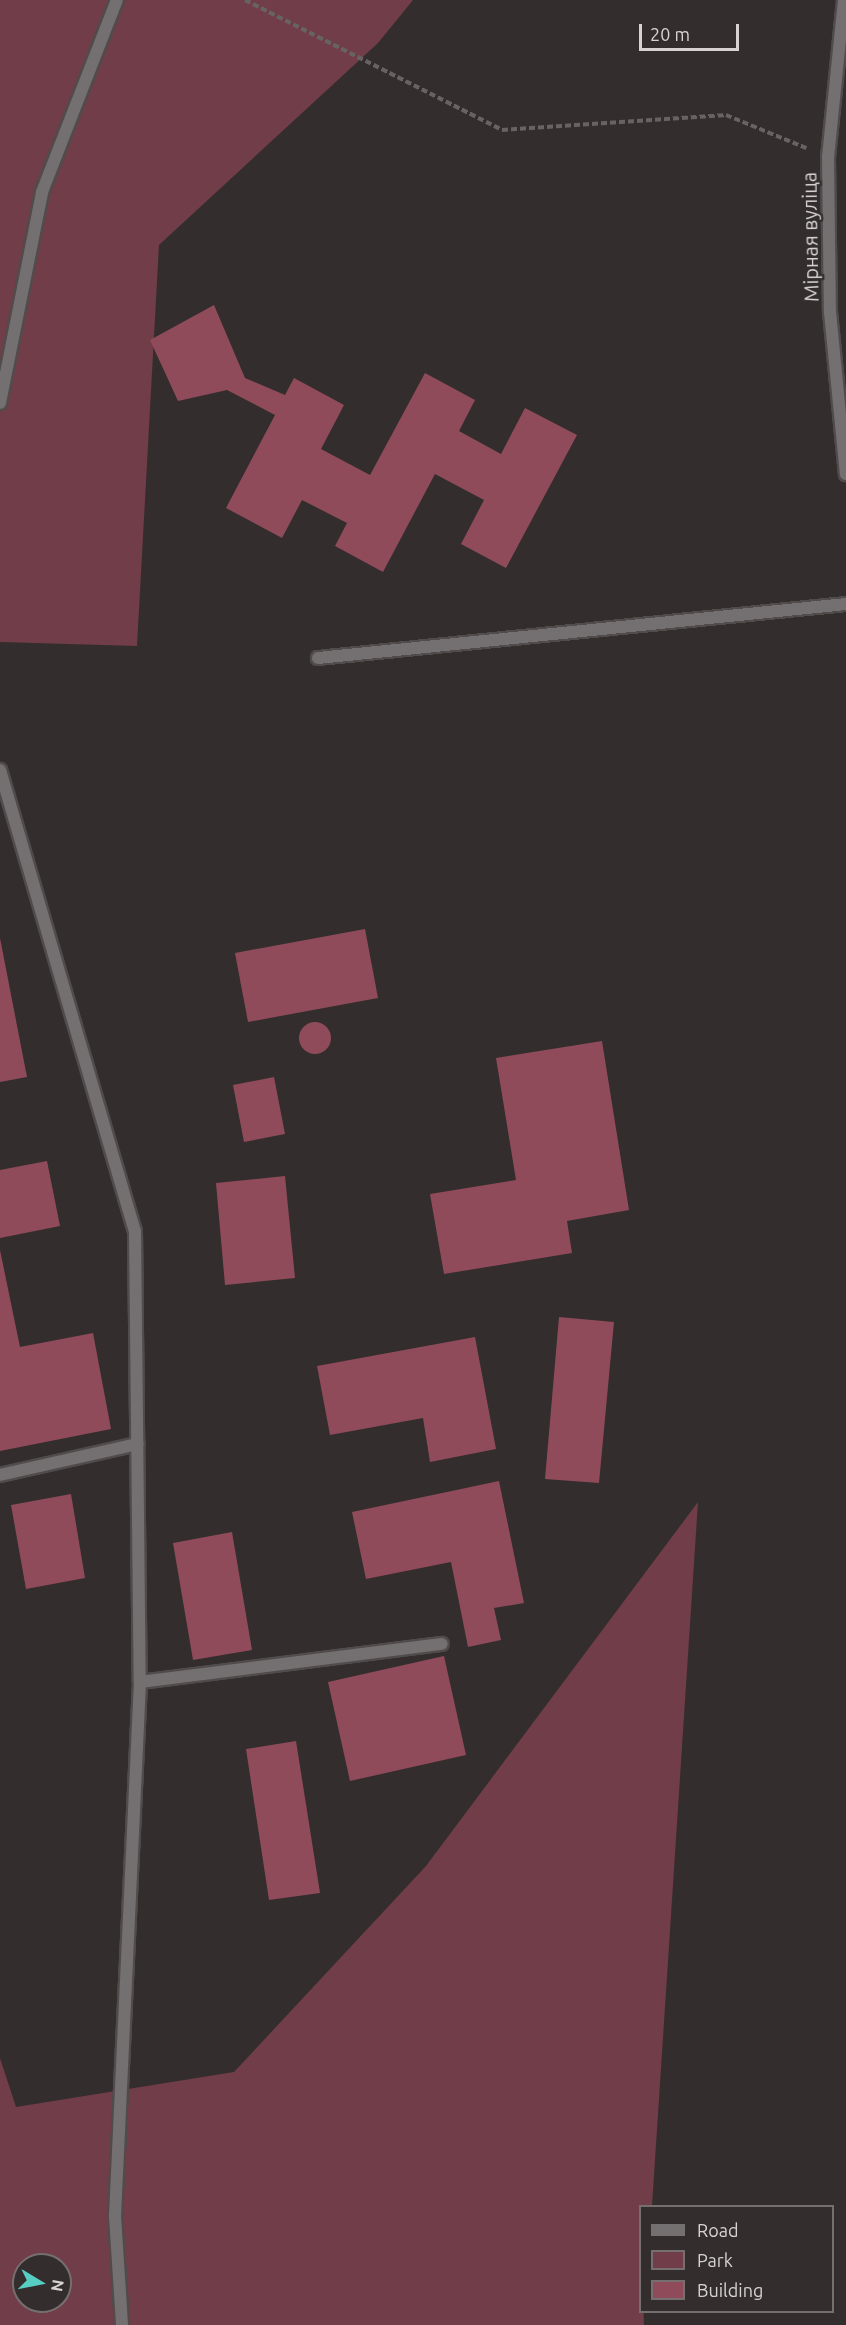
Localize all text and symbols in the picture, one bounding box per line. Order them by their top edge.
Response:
scale bar [642,12,742,50]
text: 20 m [650,24,690,44]
street label: Мірная вуліца [797,172,823,302]
legend [639,2205,834,2313]
text: Road [697,2220,739,2240]
text: Park [697,2250,733,2270]
north arrow [12,2253,72,2313]
text: N [48,2278,68,2293]
text: Building [697,2280,763,2300]

